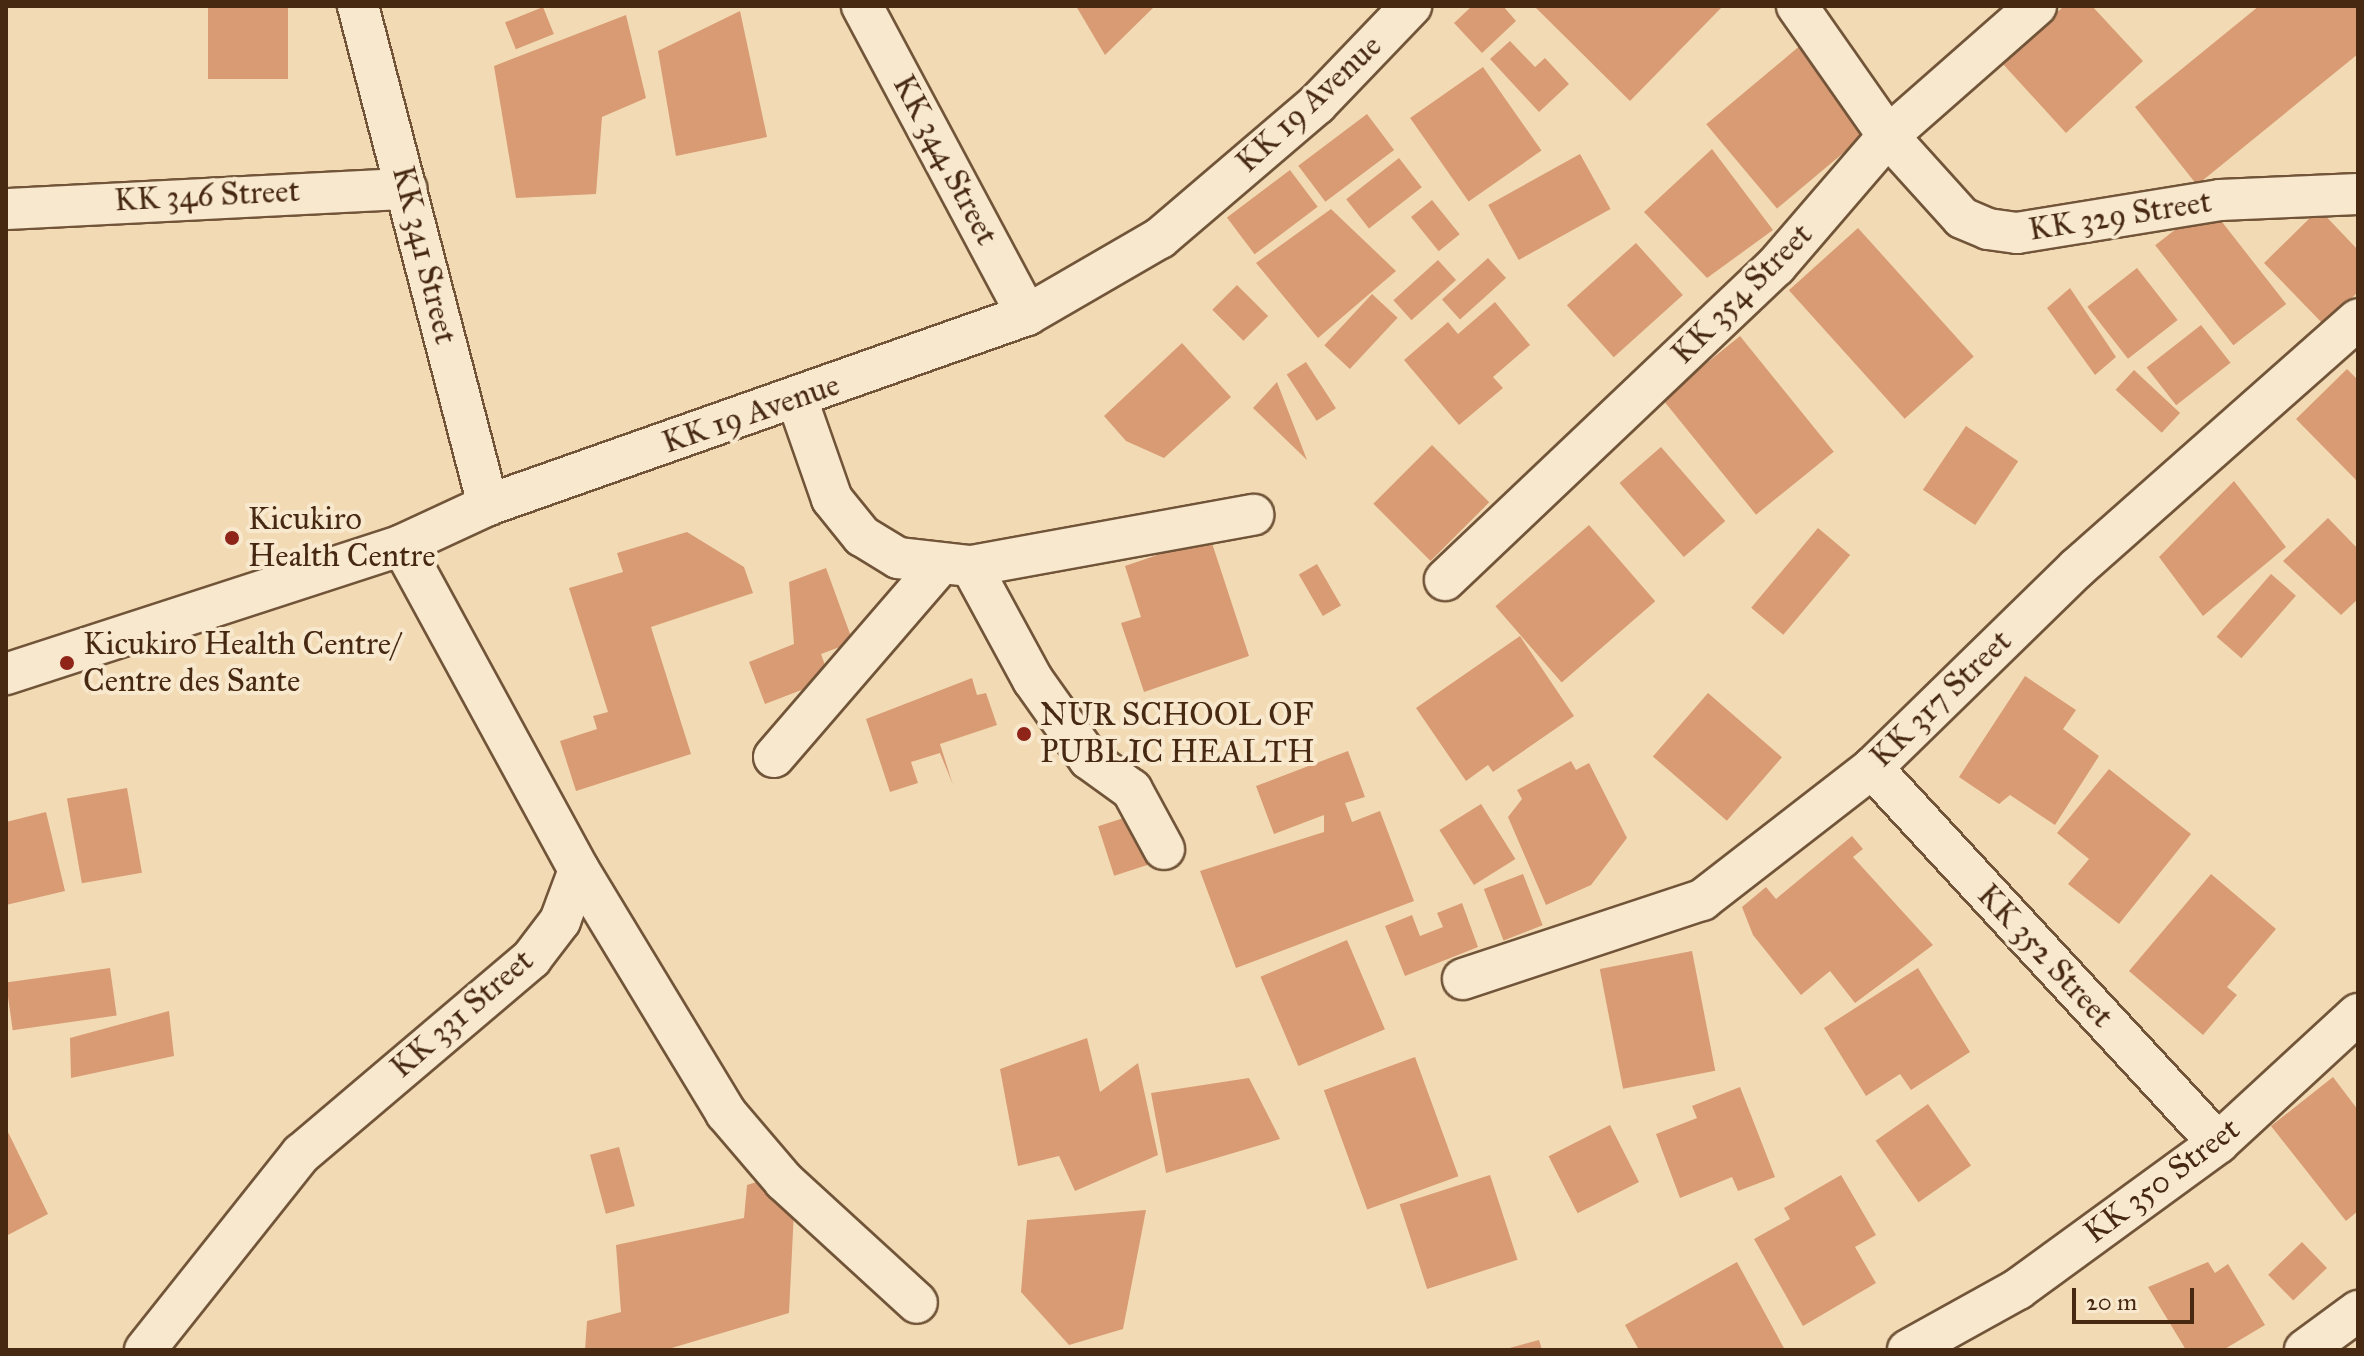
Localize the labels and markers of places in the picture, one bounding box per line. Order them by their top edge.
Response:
place label: Kicukiro Health Centre [248,501,435,576]
marker: Kicukiro Health Centre [223,529,241,547]
place label: Kicukiro Health Centre/ Centre des Sante [83,626,400,701]
marker: Kicukiro Health Centre/ Centre des Sante [58,654,76,672]
place label: NUR SCHOOL OF PUBLIC HEALTH [1040,697,1315,772]
marker: NUR SCHOOL OF PUBLIC HEALTH [1015,725,1033,743]

